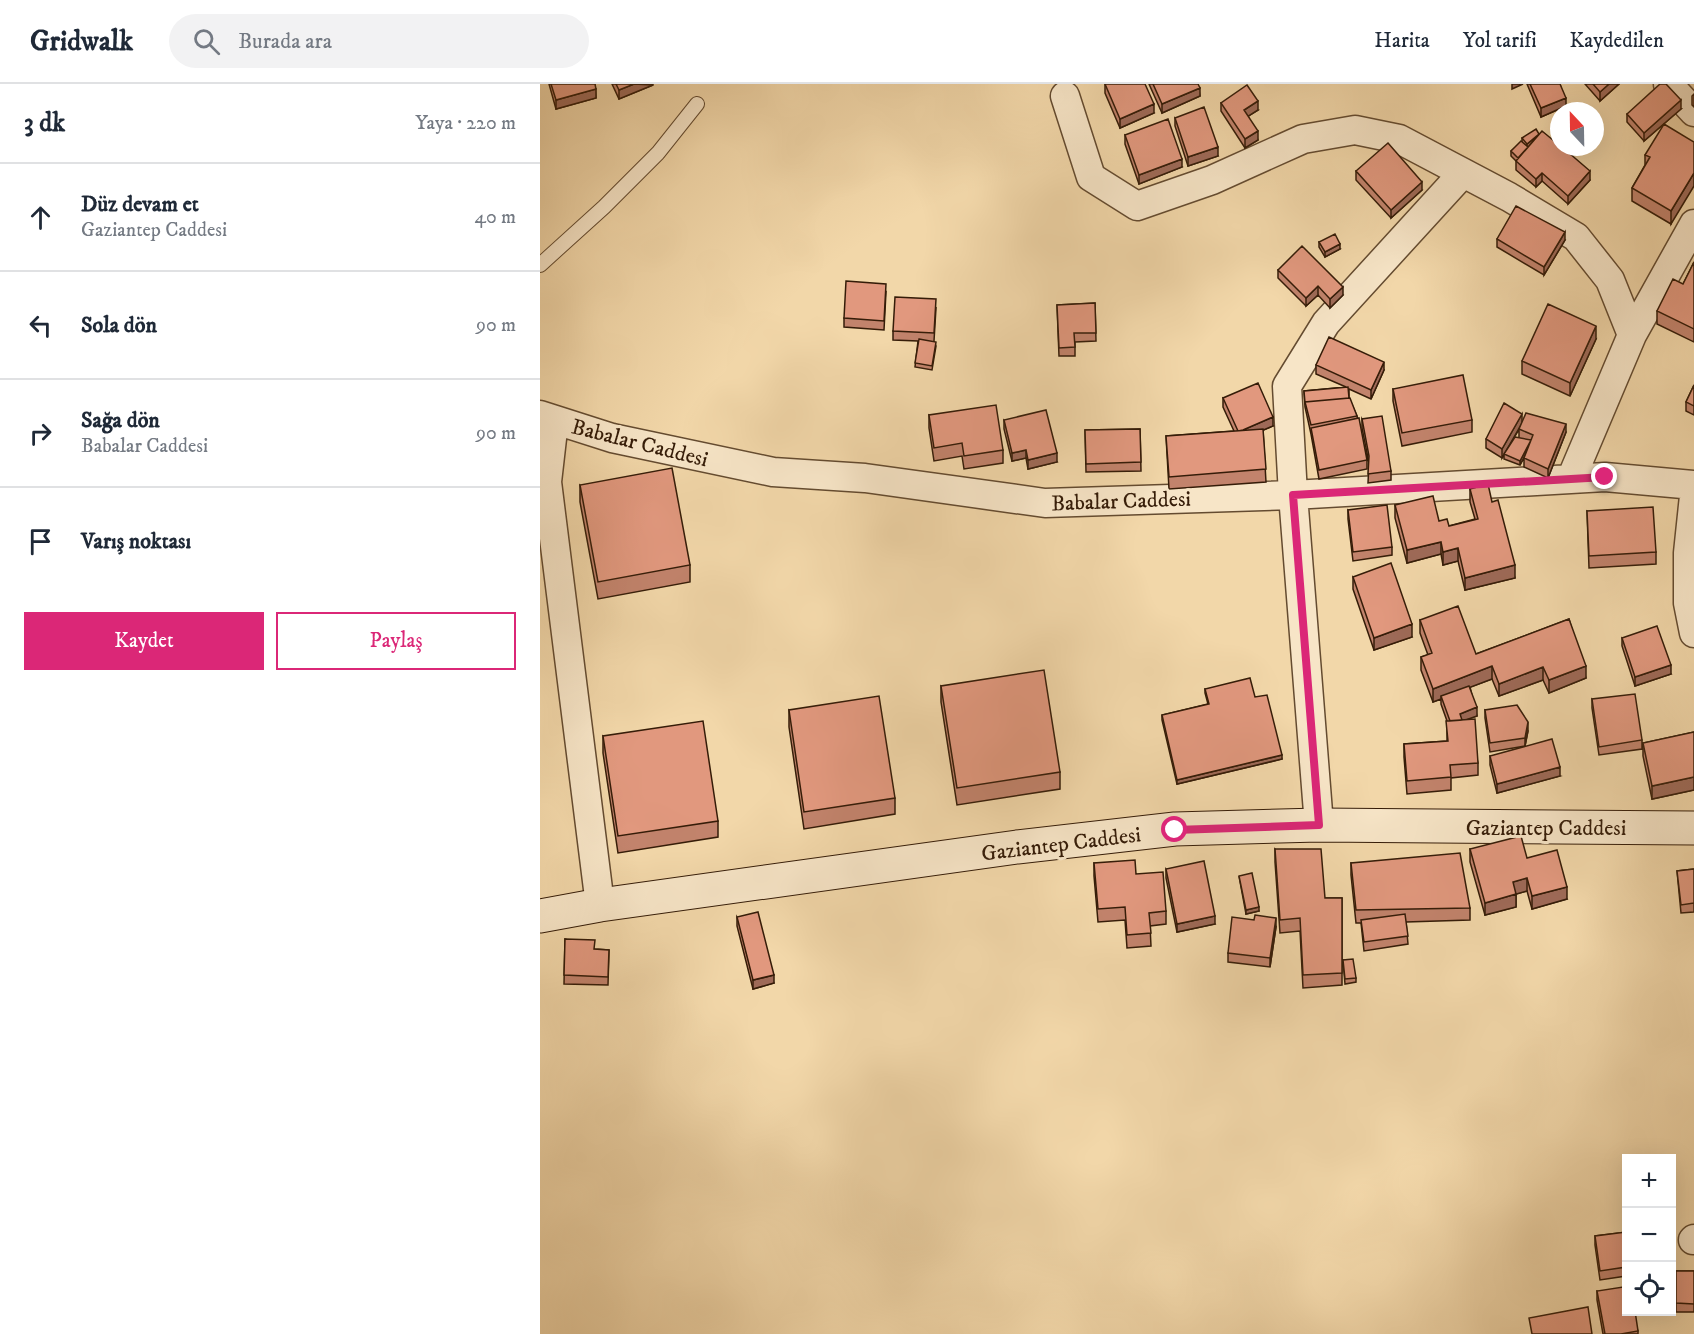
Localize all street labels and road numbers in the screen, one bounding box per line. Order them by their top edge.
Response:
street label: Babalar Caddesi [569,413,711,473]
street label: Babalar Caddesi [1051,486,1191,517]
street label: Gaziantep Caddesi [1466,815,1626,842]
street label: Gaziantep Caddesi [980,821,1143,868]

